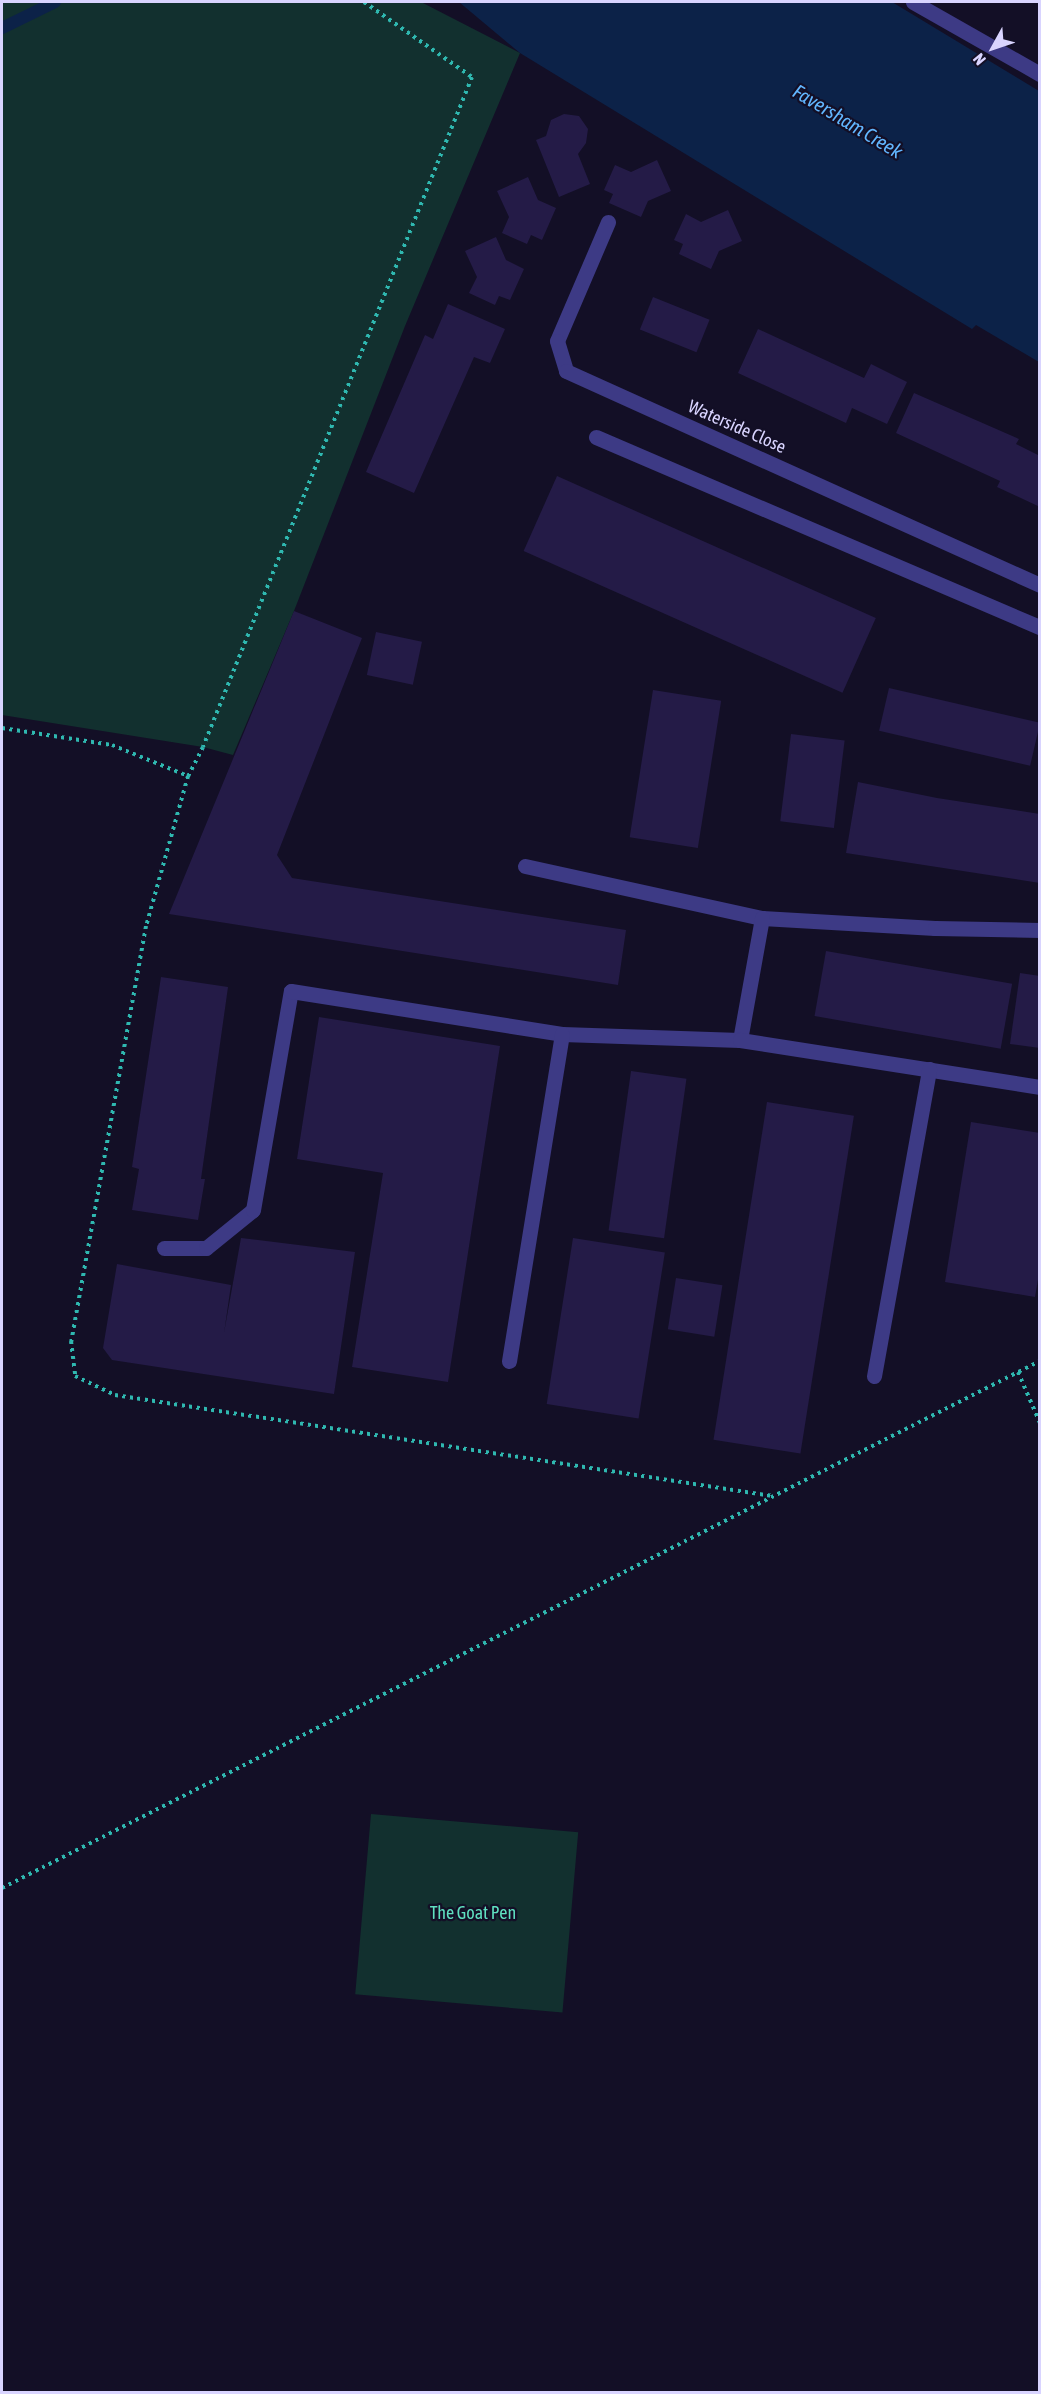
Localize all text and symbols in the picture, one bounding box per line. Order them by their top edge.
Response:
north arrow [963,18,1023,78]
text: N [969,50,989,69]
water label: Faversham Creek [789,79,907,163]
street label: Waterside Close [685,396,789,458]
park label: The Goat Pen [430,1902,516,1924]

